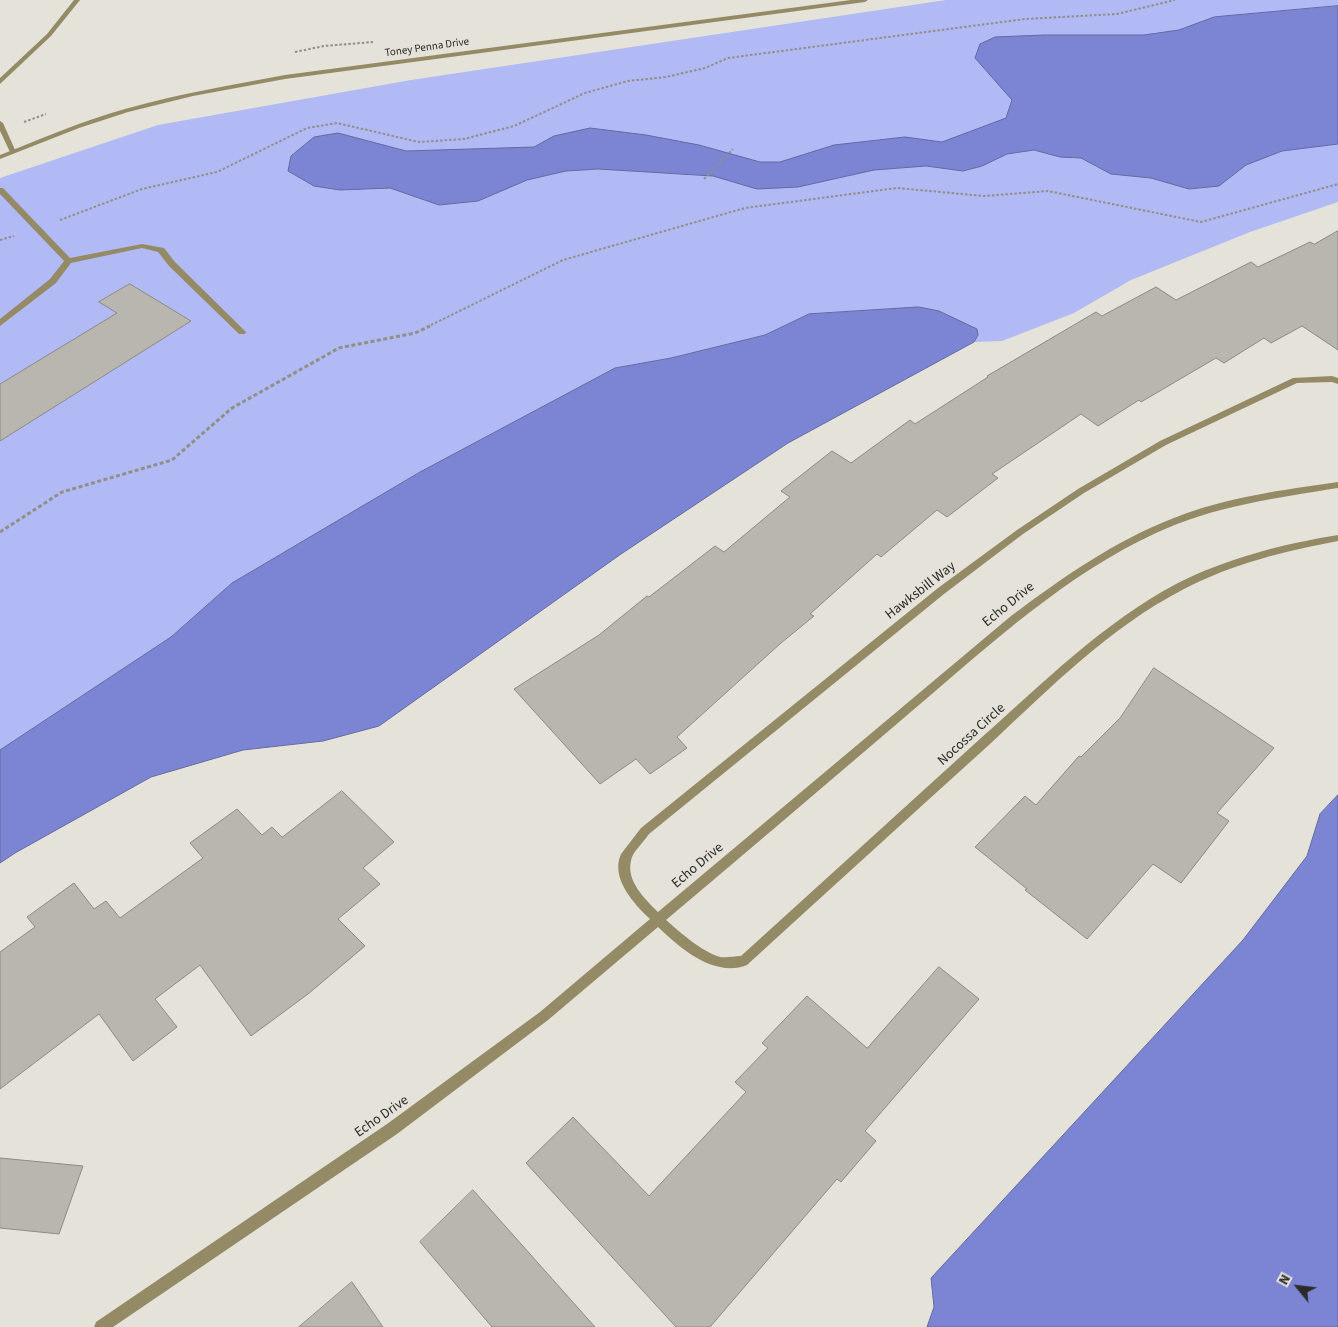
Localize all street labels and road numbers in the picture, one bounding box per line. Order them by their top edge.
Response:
street label: Toney Penna Drive [384,36,470,60]
street label: Hawksbill Way [883,558,959,624]
street label: Echo Drive [980,579,1038,631]
street label: Nocossa Circle [935,700,1009,770]
street label: Echo Drive [669,840,727,892]
street label: Echo Drive [352,1092,412,1142]

